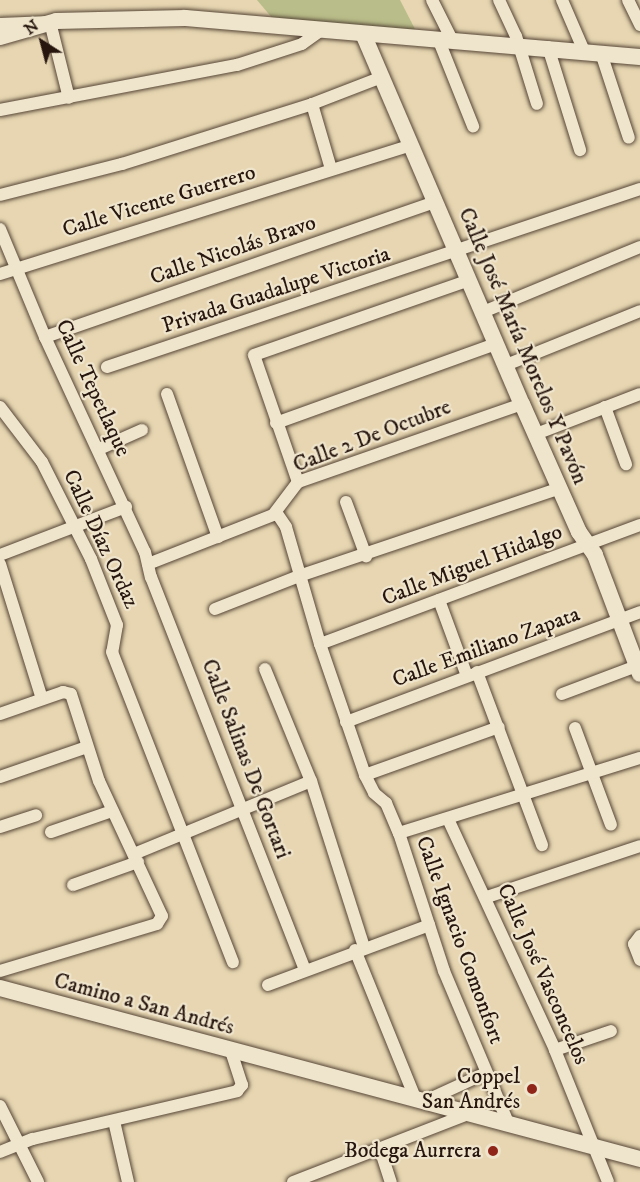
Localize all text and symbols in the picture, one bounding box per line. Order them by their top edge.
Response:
north arrow [12,12,72,72]
text: N [20,15,43,39]
street label: Calle Vicente Guerrero [59,159,259,243]
street label: Calle José María Morelos Y Pavón [453,204,593,488]
street label: Calle Nicolás Bravo [147,209,319,291]
street label: Privada Guadalupe Victoria [159,241,393,339]
street label: Calle Tepetlaque [50,315,136,461]
street label: Calle 2 De Octubre [289,394,455,478]
street label: Calle Díaz Ordaz [57,465,145,613]
street label: Calle Miguel Hidalgo [378,518,566,612]
street label: Calle Emiliano Zapata [389,601,583,693]
street label: Calle Salinas De Gortari [196,655,296,863]
street label: Calle Ignacio Comonfort [410,833,510,1047]
street label: Calle José Vasconcelos [491,879,595,1069]
street label: Camino a San Andrés [51,967,237,1041]
place label: Coppel San Andrés [422,1063,520,1114]
marker: Coppel San Andrés [525,1082,539,1096]
place label: Bodega Aurrera [344,1138,481,1164]
marker: Bodega Aurrera [486,1144,500,1158]

